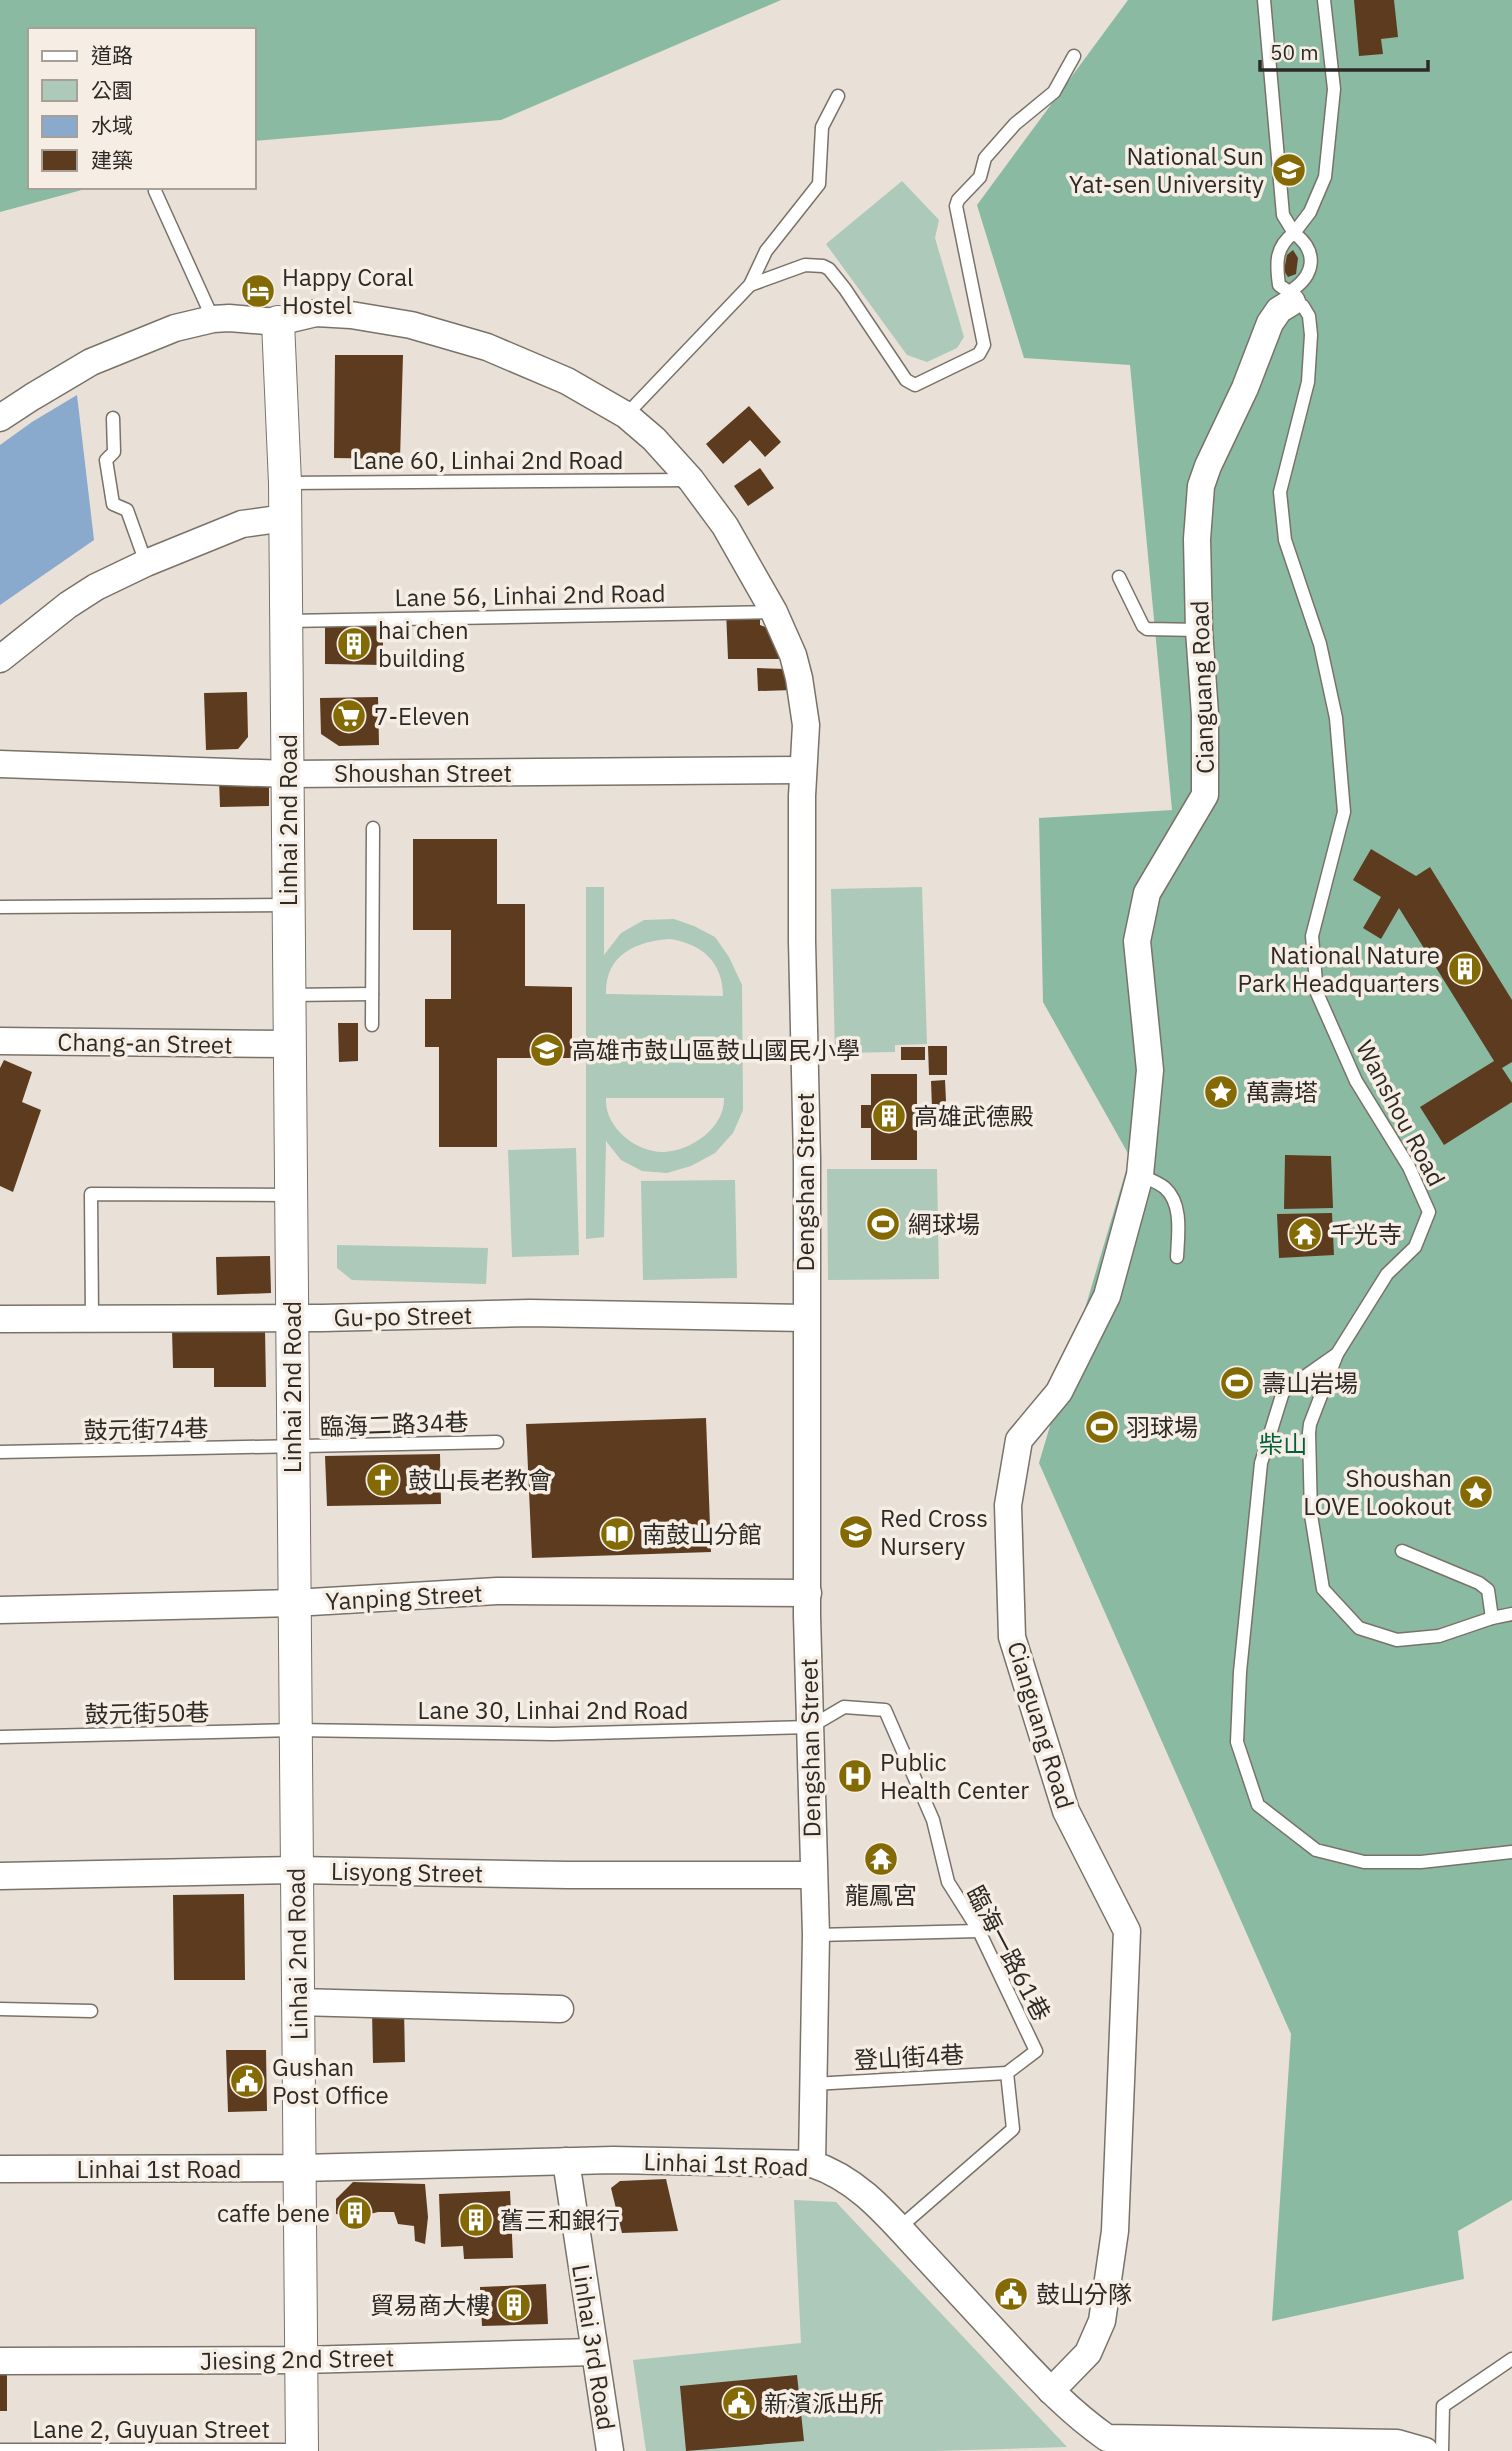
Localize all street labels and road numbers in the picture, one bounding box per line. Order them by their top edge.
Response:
street label: Lane 60, Linhai 2nd Road [353,444,623,476]
street label: Lane 56, Linhai 2nd Road [394,577,666,613]
street label: Cianguang Road [1183,600,1221,774]
street label: Linhai 2nd Road [272,734,304,906]
street label: Shoushan Street [334,757,512,789]
street label: Chang-an Street [57,1025,233,1061]
street label: Wanshou Road [1349,1034,1453,1192]
street label: Dengshan Street [789,1093,821,1271]
street label: Gu-po Street [333,1299,473,1333]
street label: Linhai 2nd Road [276,1301,308,1473]
street label: 臨海二路34巷 [319,1405,469,1443]
street label: 鼓元街74巷 [83,1412,209,1446]
street label: Yanping Street [325,1577,483,1617]
street label: Cianguang Road [1000,1637,1082,1813]
street label: Dengshan Street [792,1658,828,1838]
street label: Lane 30, Linhai 2nd Road [418,1694,688,1726]
street label: 鼓元街50巷 [84,1696,210,1730]
street label: Lisyong Street [331,1855,483,1889]
street label: Linhai 2nd Road [279,1867,315,2041]
street label: 臨海一路61巷 [960,1880,1058,2026]
street label: 登山街4巷 [853,2038,965,2076]
street label: Linhai 1st Road [643,2145,809,2183]
street label: Linhai 1st Road [77,2153,241,2185]
street label: Linhai 3rd Road [565,2262,623,2432]
street label: Jiesing 2nd Street [199,2341,395,2377]
street label: Lane 2, Guyuan Street [32,2413,270,2445]

